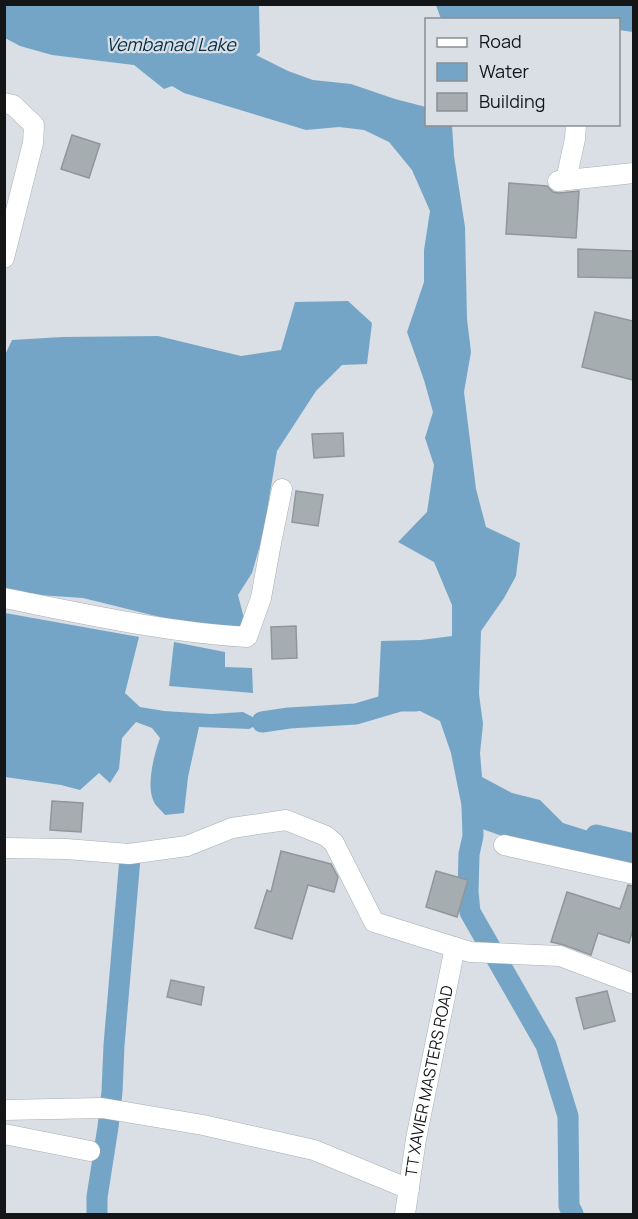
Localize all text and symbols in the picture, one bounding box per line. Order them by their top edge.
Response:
legend [425,18,620,126]
text: Road [479,29,522,53]
water label: Vembanad Lake [106,32,237,56]
text: Water [479,59,529,83]
text: Building [479,89,545,113]
street label: TT XAVIER MASTERS ROAD [400,983,458,1178]

